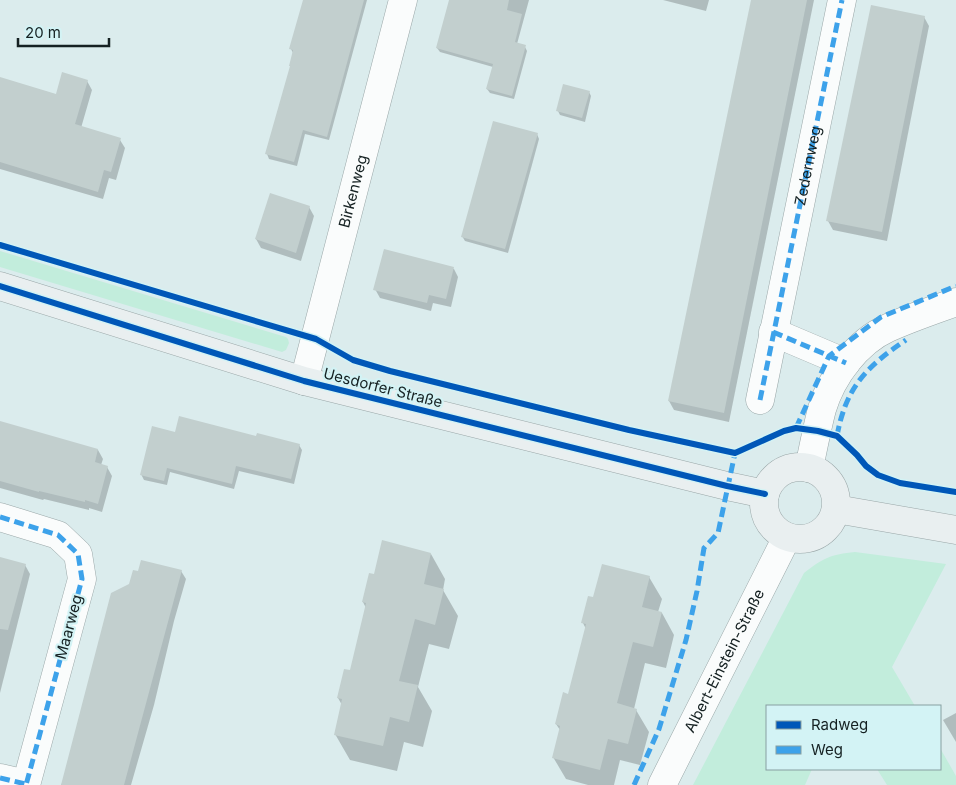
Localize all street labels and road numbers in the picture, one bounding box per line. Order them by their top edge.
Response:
street label: Zedernweg [790,124,825,207]
street label: Birkenweg [334,153,371,230]
street label: Uesdorfer Straße [322,364,445,412]
street label: Albert-Einstein-Straße [680,586,768,736]
street label: Maarweg [51,592,86,661]

